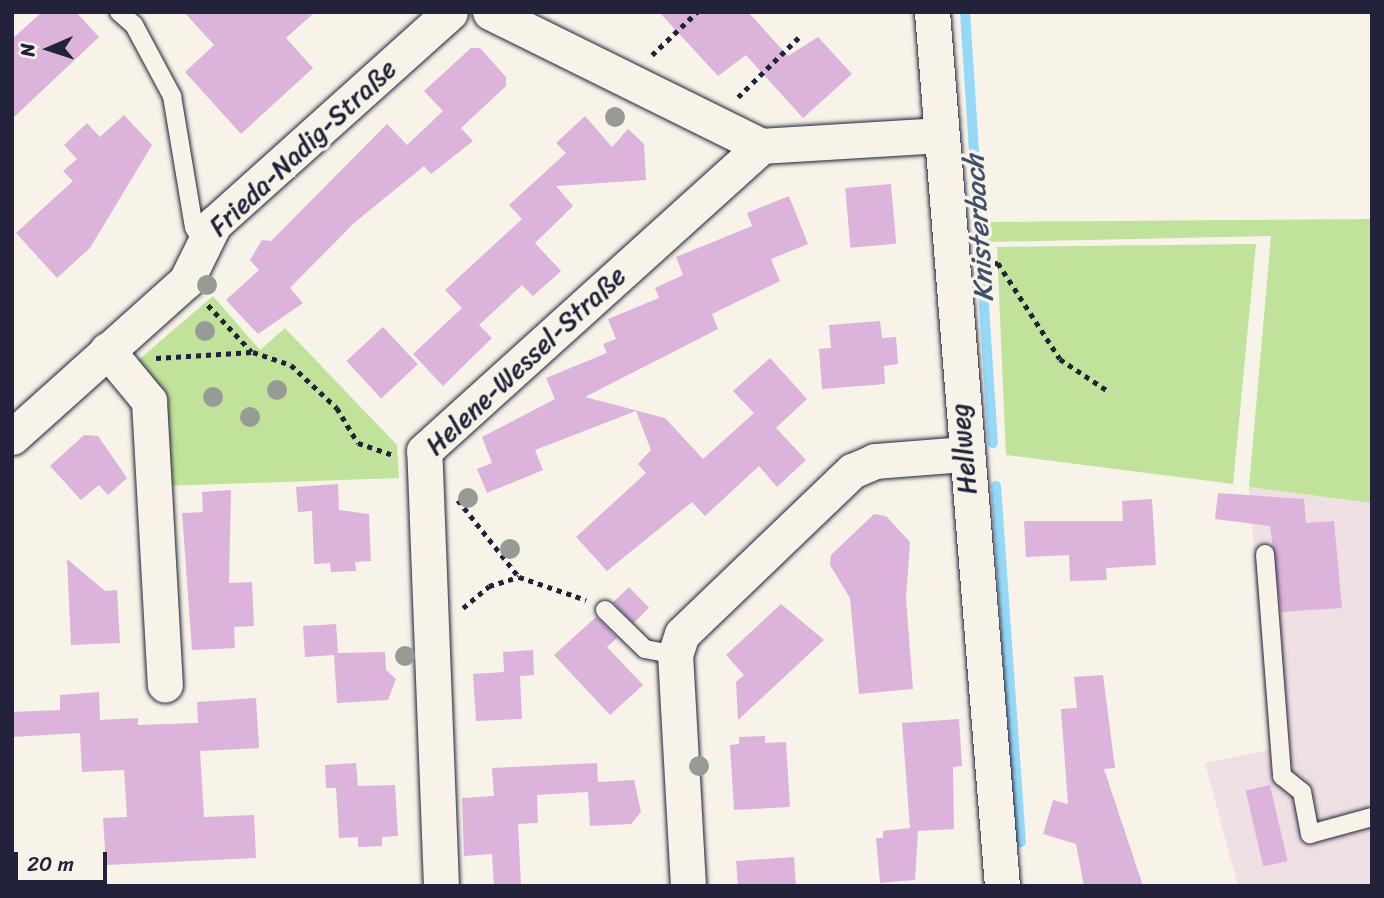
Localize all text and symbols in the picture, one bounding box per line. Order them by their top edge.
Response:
north arrow [14,14,84,84]
text: N [11,43,44,58]
street label: Frieda-Nadig-Straße [203,53,403,243]
water label: Knisterbach [957,153,1001,303]
street label: Helene-Wessel-Straße [420,260,632,462]
street label: Hellweg [944,402,984,496]
scale bar [18,838,110,882]
text: 20 m [27,845,74,883]

